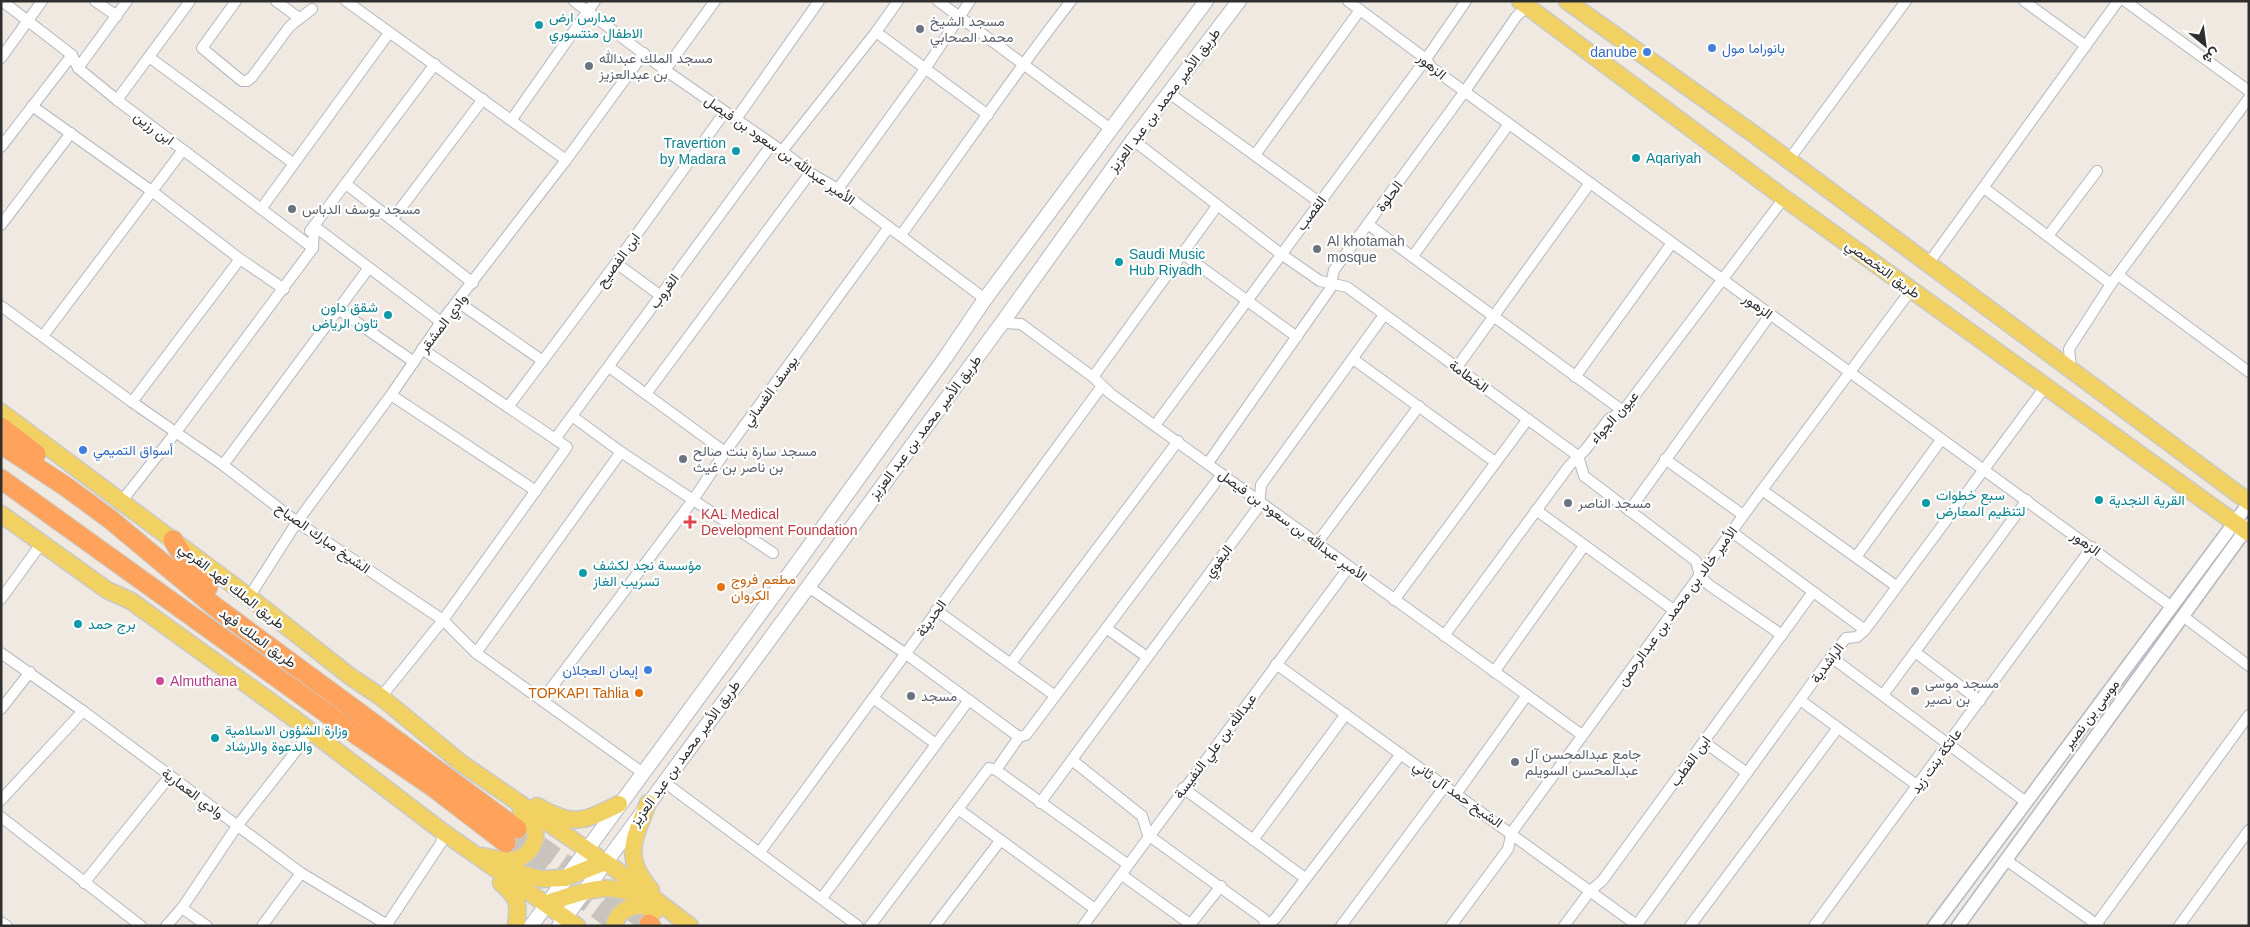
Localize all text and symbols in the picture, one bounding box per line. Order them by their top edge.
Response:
place label: مدارس ارض الاطفال منتسوري [549,9,643,45]
place label: مسجد الشيخ محمد الصحابي [930,13,1013,49]
marker: مدارس ارض الاطفال منتسوري [533,19,545,31]
north arrow [2180,20,2230,70]
marker: مسجد الشيخ محمد الصحابي [914,23,926,35]
street label: طريق الأمير محمد بن عبد العزيز [1104,25,1224,177]
place label: بانوراما مول [1722,40,1785,58]
marker: بانوراما مول [1706,42,1718,54]
place label: danube [1590,44,1637,60]
text: ش [2199,44,2223,68]
marker: danube [1641,46,1653,58]
street label: الزهور [1413,49,1450,83]
place label: مسجد الملك عبدالله بن عبدالعزيز [598,50,713,83]
marker: مسجد الملك عبدالله بن عبدالعزيز [583,60,595,72]
street label: الأمير عبدالله بن سعود بن فيصل [701,92,858,209]
street label: ابن رزين [130,108,177,149]
place label: Travertion by Madara [660,135,726,167]
marker: Travertion by Madara [730,145,742,157]
place label: Aqariyah [1646,150,1701,166]
marker: Aqariyah [1630,152,1642,164]
street label: الحلوة [1373,178,1406,215]
street label: القصب [1293,192,1330,234]
place label: مسجد يوسف الدباس [302,201,421,218]
marker: مسجد يوسف الدباس [286,203,298,215]
street label: ابن الفصيح [593,230,645,292]
place label: Al khotamah mosque [1327,233,1405,265]
street label: طريق التخصصي [1840,236,1924,305]
marker: Al khotamah mosque [1311,243,1323,255]
place label: Saudi Music Hub Riyadh [1129,246,1205,278]
marker: Saudi Music Hub Riyadh [1113,256,1125,268]
street label: الغروب [646,271,683,312]
street label: الزهور [1739,289,1776,323]
street label: وادي المشقر [415,290,473,359]
place label: شقق داون تاون الرياض [312,299,378,332]
marker: شقق داون تاون الرياض [382,309,394,321]
street label: طريق الأمير محمد بن عبد العزيز [865,352,985,504]
street label: يوسف الغساني [739,353,804,432]
street label: الخطامة [1446,356,1492,396]
street label: عيون الجواء [1586,388,1642,447]
place label: أسواق التميمي [93,442,173,462]
place label: مسجد سارة بنت صالح بن ناصر بن غيث [693,443,817,476]
marker: أسواق التميمي [77,444,89,456]
marker: مسجد سارة بنت صالح بن ناصر بن غيث [677,453,689,465]
street label: الأمير عبدالله بن سعود بن فيصل [1215,466,1370,585]
place label: سبع خطوات لتنظيم المعارض [1936,487,2026,520]
place label: القرية النجدية [2109,492,2185,509]
marker: القرية النجدية [2093,494,2105,506]
place label: مسجد الناصر [1577,495,1651,512]
marker: مسجد الناصر [1562,497,1574,509]
marker: سبع خطوات لتنظيم المعارض [1920,497,1932,509]
street label: الشيخ مبارك الصباح [271,499,373,579]
place label: KAL Medical Development Foundation [701,506,857,538]
marker: KAL Medical Development Foundation [683,515,697,529]
street label: الأمير خالد بن محمد بن عبدالرحمن [1614,523,1741,689]
street label: الزهور [2067,526,2104,560]
street label: طريق الملك فهد الفرعي [174,540,288,635]
street label: البغوي [1201,542,1238,583]
place label: مؤسسة نجد لكشف تسريب الغاز [592,557,702,590]
marker: مؤسسة نجد لكشف تسريب الغاز [577,567,589,579]
place label: مطعم فروج الكروان [731,571,796,604]
marker: مطعم فروج الكروان [715,581,727,593]
street label: الحديثة [913,597,949,639]
street label: طريق الملك فهد [216,605,299,672]
place label: برج حمد [88,616,136,635]
marker: برج حمد [72,618,84,630]
street label: الراشدية [1807,640,1848,687]
place label: إيمان العجلان [563,662,638,680]
marker: إيمان العجلان [642,664,654,676]
place label: Almuthana [170,673,237,689]
marker: Almuthana [154,675,166,687]
place label: مسجد موسى بن نصير [1924,675,1999,708]
street label: موسى بن نصير [2059,676,2123,753]
street label: طريق الأمير محمد بن عبد العزيز [626,677,744,830]
place label: TOPKAPI Tahlia [528,685,629,701]
marker: مسجد موسى بن نصير [1909,685,1921,697]
marker: TOPKAPI Tahlia [633,687,645,699]
place label: مسجد [921,688,957,705]
marker: مسجد [905,690,917,702]
street label: عبدالله بن علي النفيسة [1170,690,1263,804]
place label: وزارة الشؤون الاسلامية والدعوة والارشاد [225,722,348,755]
street label: عاتكة بنت زيد [1907,725,1966,797]
marker: وزارة الشؤون الاسلامية والدعوة والارشاد [209,732,221,744]
street label: ابن القطب [1666,733,1714,790]
place label: جامع عبدالمحسن آل عبدالمحسن السويلم [1525,746,1641,779]
marker: جامع عبدالمحسن آل عبدالمحسن السويلم [1509,756,1521,768]
street label: الشيخ حمد آل ثاني [1408,757,1506,834]
street label: وادي العمارية [156,765,227,825]

